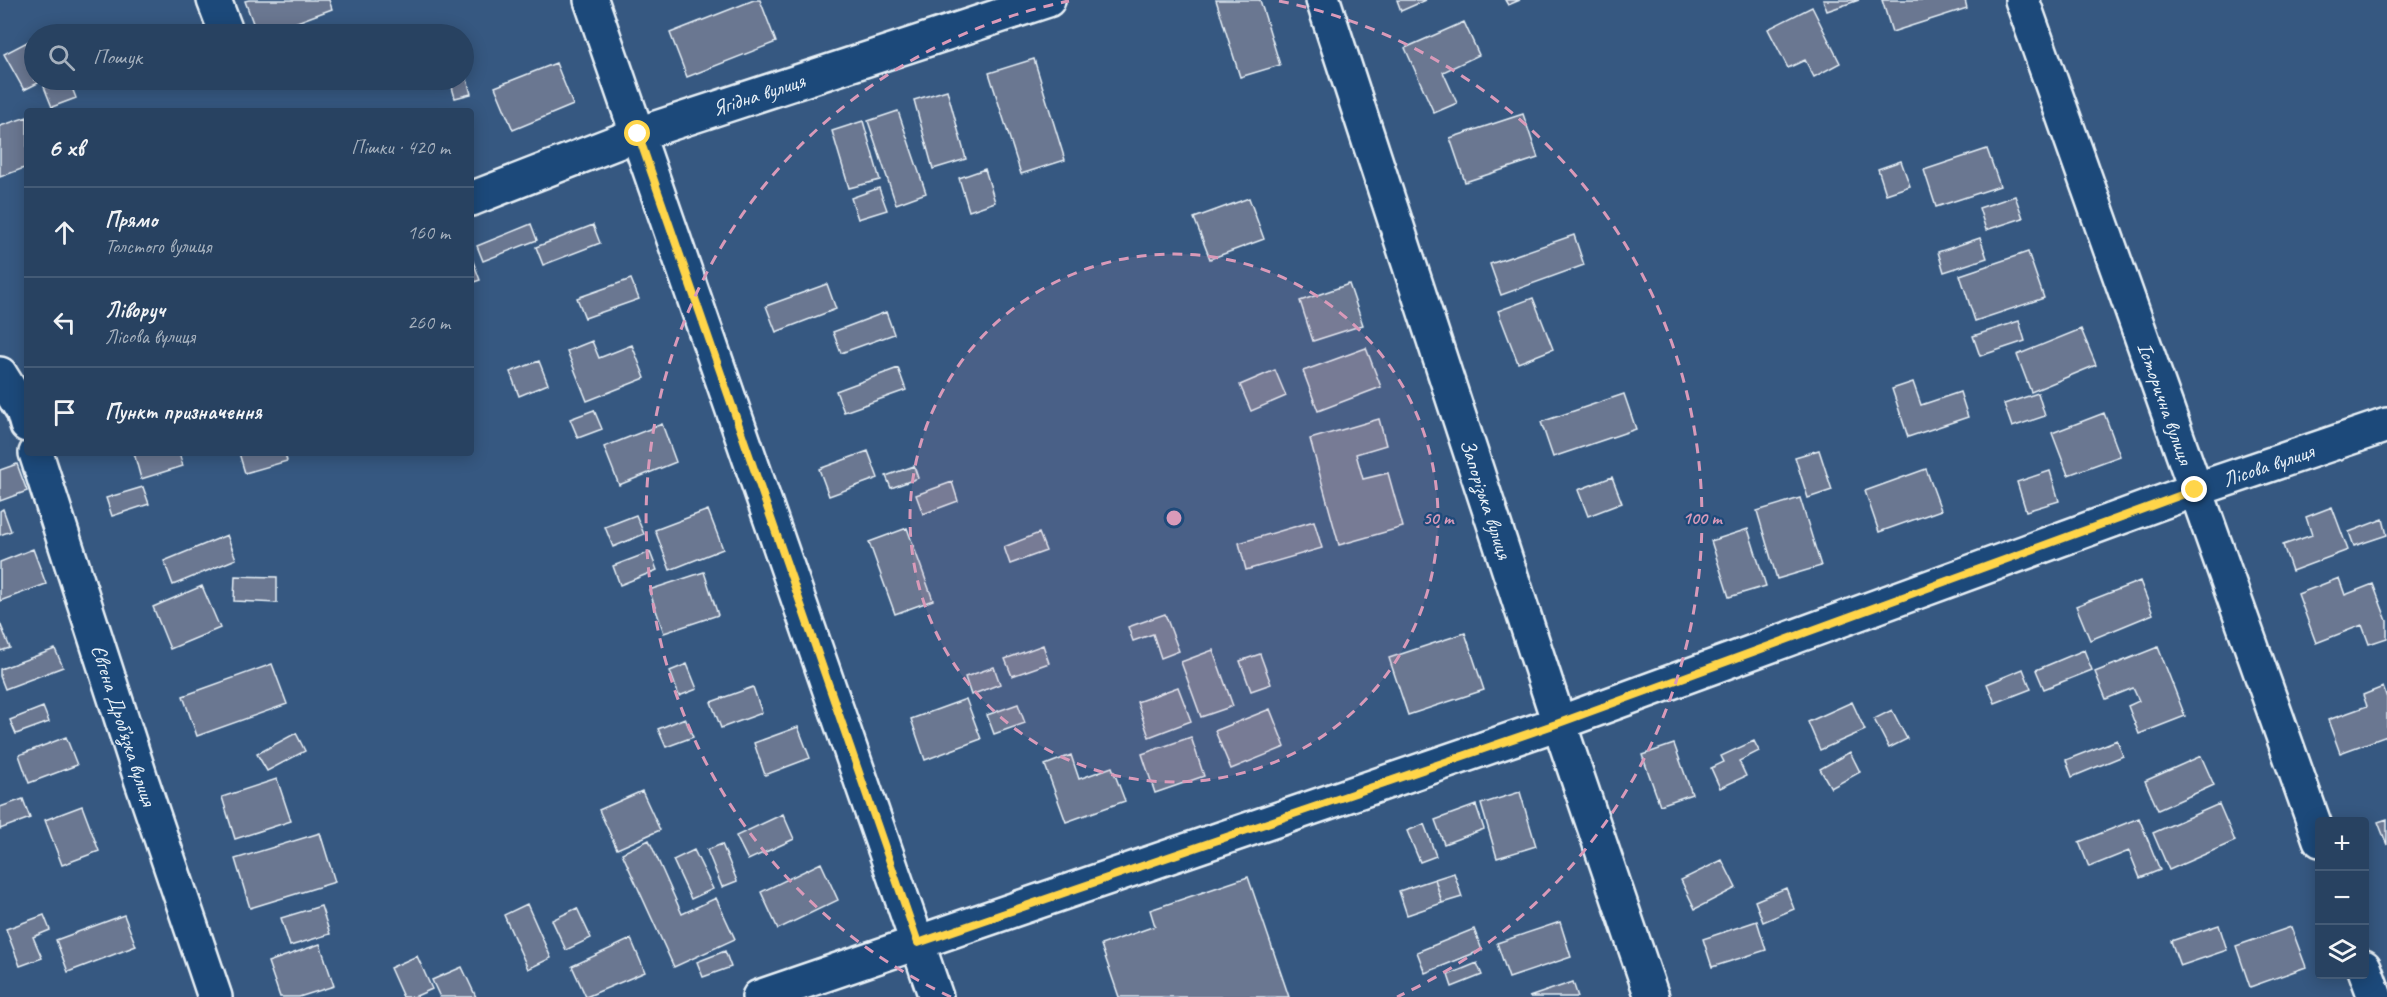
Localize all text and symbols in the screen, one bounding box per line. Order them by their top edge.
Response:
search box [24,24,474,90]
icon: search [45,41,78,74]
text: Пошук [93,43,142,71]
street label: Ягідна вулиця [709,67,809,122]
route start [624,120,650,146]
text: 6 хв [48,131,84,164]
text: Пішки · 420 m [351,135,450,160]
text: Прямо [105,206,157,234]
icon: ahead [48,216,81,249]
text: 160 m [407,220,450,245]
text: Толстого вулиця [105,234,211,259]
text: Ліворуч [105,296,165,324]
icon: left [48,306,81,339]
text: 260 m [407,310,450,335]
text: Лісова вулиця [105,324,195,349]
street label: Історична вулиця [2132,339,2199,470]
icon: arrive [48,396,81,429]
text: Пункт призначення [105,398,262,426]
street label: Запорізька вулиця [1454,436,1518,564]
street label: Лісова вулиця [2219,437,2318,493]
route end [2181,476,2207,502]
text: 50 m [1423,507,1455,529]
text: 100 m [1683,507,1723,529]
centre of rings [1164,508,1184,528]
street label: Євгена Дроб’язка вулиця [86,642,163,810]
map controls [2315,817,2369,979]
button: + [2315,817,2369,871]
button: − [2315,871,2369,925]
button: layers [2315,925,2369,979]

